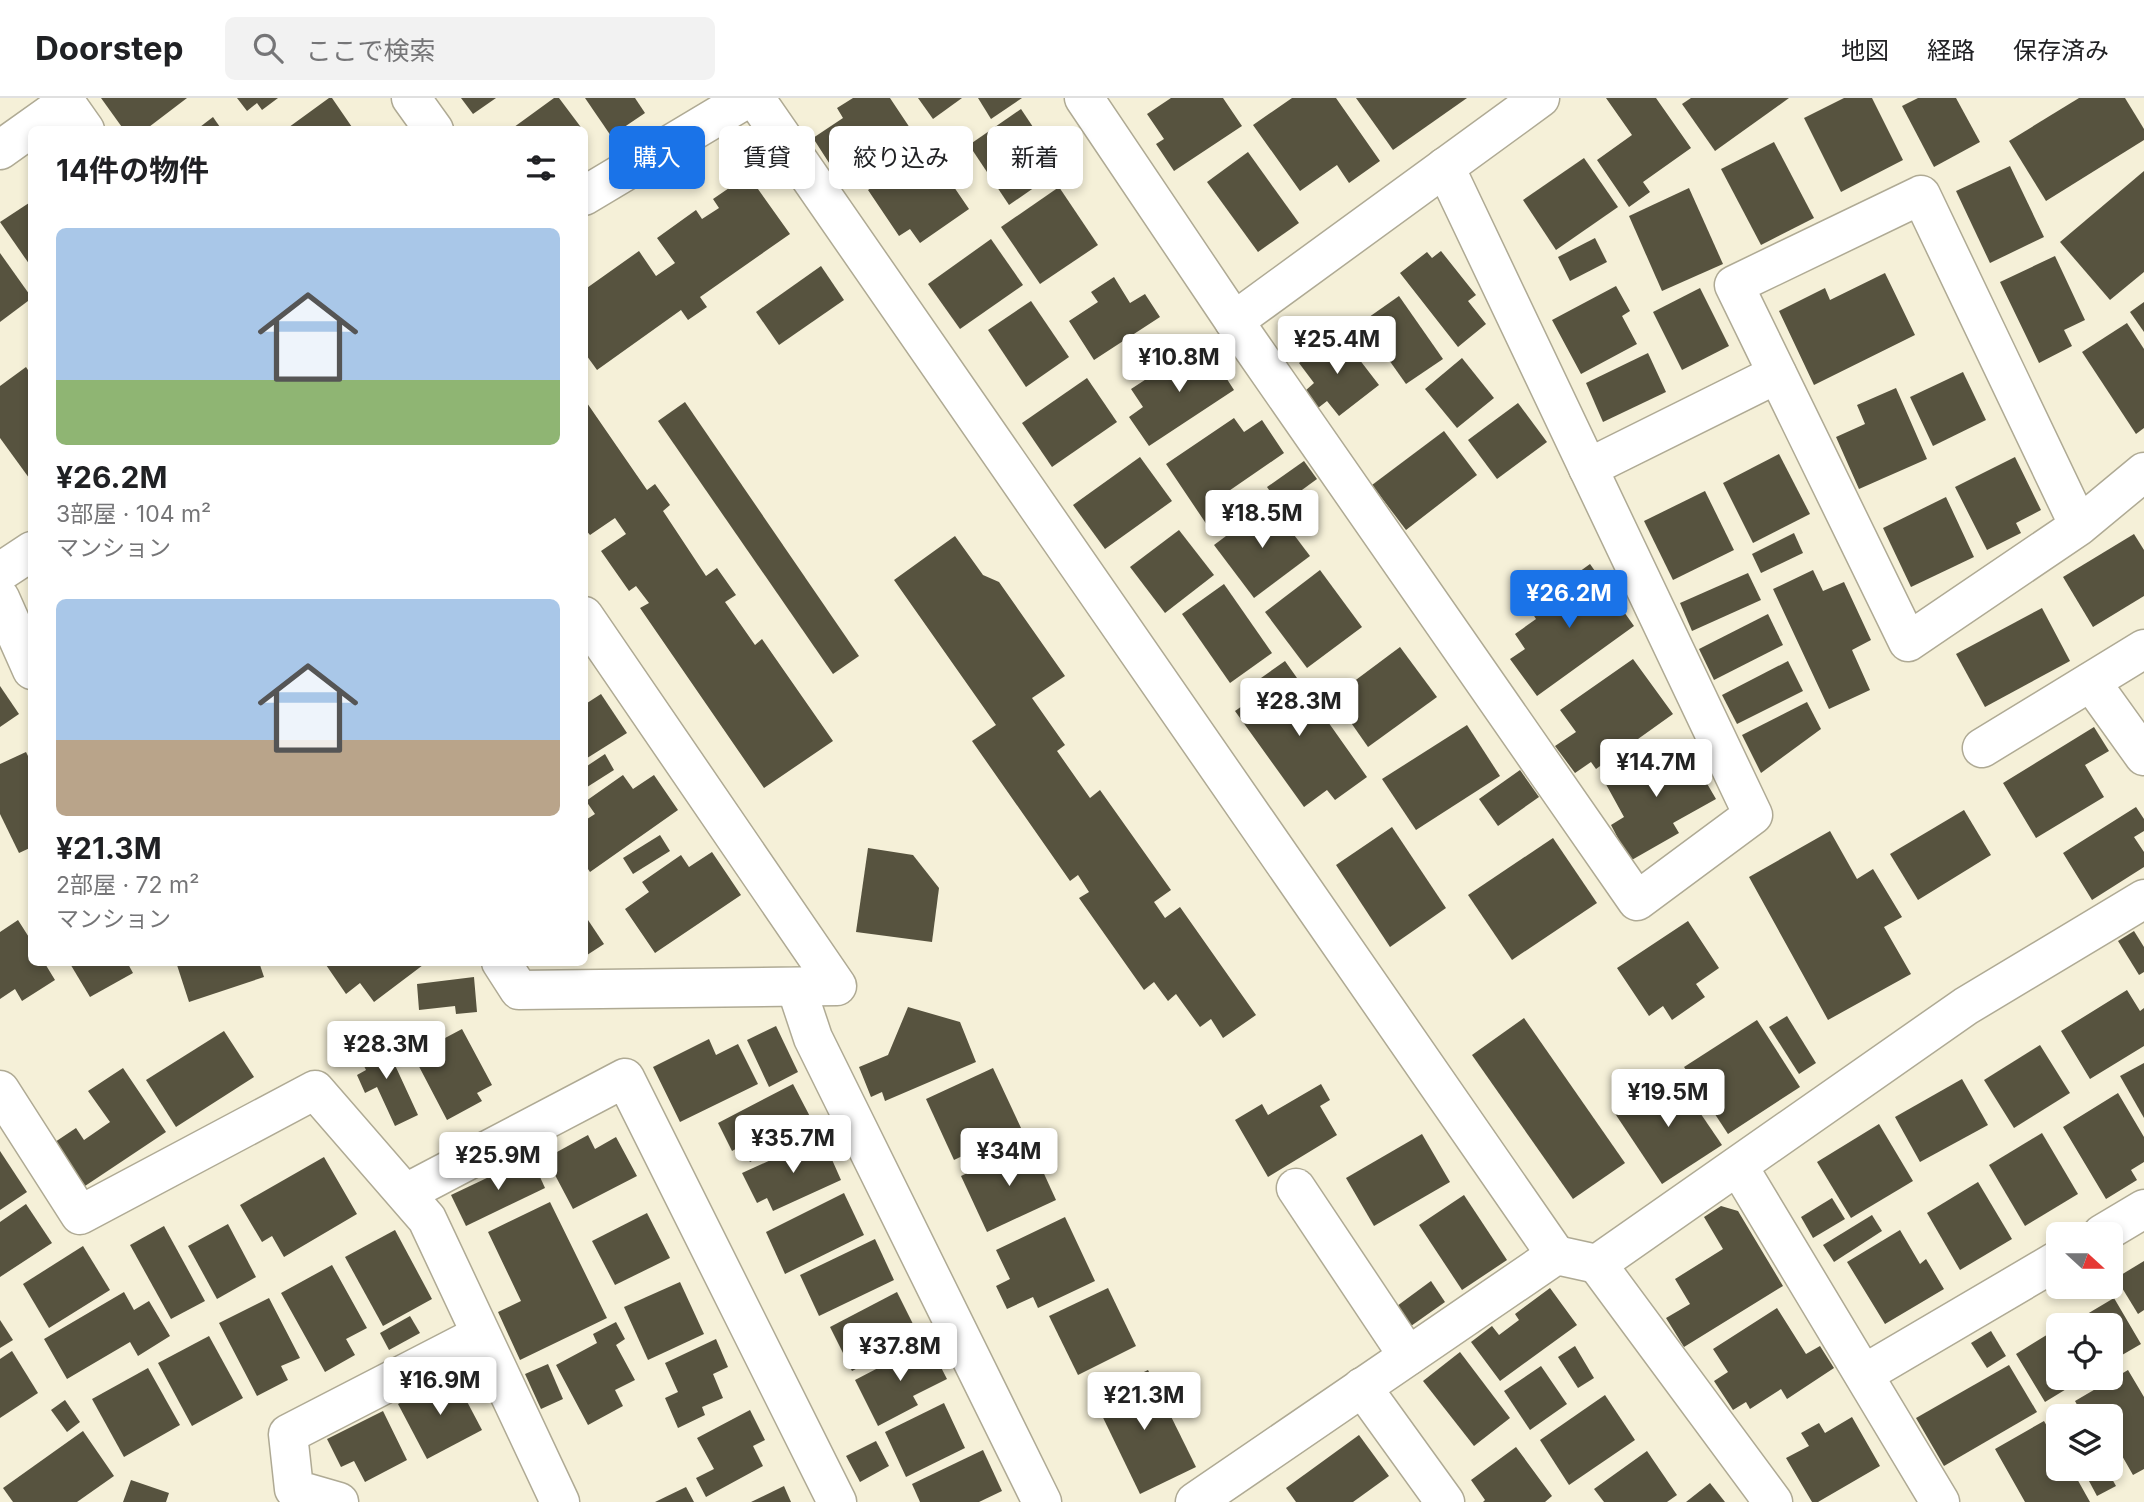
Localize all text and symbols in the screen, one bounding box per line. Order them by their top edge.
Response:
search box [225,17,715,80]
text: Doorstep [35,28,183,68]
icon: search [249,29,287,67]
text: ここで検索 [305,35,435,66]
text: 地図 [1841,36,1889,65]
text: 経路 [1927,36,1975,65]
text: 保存済み [2013,36,2109,65]
chip: 購入 [609,126,705,189]
chip: 賃貸 [719,126,815,189]
chip: 絞り込み [829,126,973,189]
chip: 新着 [987,126,1083,189]
icon: filters [522,149,560,187]
text: 14件の物件 [56,152,209,188]
icon: home [245,274,371,400]
pin: ¥25.4M [1280,316,1394,376]
text: ¥25.4M [1294,325,1380,353]
pin: ¥10.8M [1122,334,1236,394]
text: ¥10.8M [1138,343,1220,371]
text: ¥26.2M [56,459,167,495]
pin: ¥18.5M [1205,490,1319,550]
text: ¥18.5M [1221,499,1303,527]
text: 3部屋 · 104 m² [56,500,211,528]
text: マンション [56,534,171,562]
pin: ¥26.2M [1512,570,1626,630]
text: ¥26.2M [1526,579,1612,607]
icon: home [245,645,371,771]
pin: ¥28.3M [1242,678,1356,738]
text: ¥28.3M [1256,687,1342,715]
pin: ¥14.7M [1599,740,1713,799]
text: ¥14.7M [1616,748,1696,776]
text: ¥21.3M [56,830,162,866]
text: 2部屋 · 72 m² [56,871,199,899]
text: マンション [56,905,171,933]
pin: ¥28.3M [329,1021,443,1081]
text: ¥28.3M [343,1030,429,1058]
pin: ¥19.5M [1611,1070,1725,1129]
text: ¥19.5M [1628,1078,1708,1106]
pin: ¥35.7M [736,1116,850,1175]
text: ¥35.7M [751,1124,835,1152]
pin: ¥34M [968,1128,1050,1188]
pin: ¥25.9M [441,1132,555,1192]
text: ¥34M [977,1137,1041,1165]
text: ¥25.9M [455,1141,541,1169]
north arrow [2046,1222,2123,1298]
map controls [2046,1222,2123,1481]
button: locate [2046,1313,2123,1390]
pin: ¥37.8M [843,1324,957,1383]
text: ¥37.8M [859,1332,941,1360]
pin: ¥16.9M [383,1358,497,1417]
text: ¥16.9M [399,1366,481,1394]
pin: ¥21.3M [1087,1372,1201,1432]
text: ¥21.3M [1104,1381,1184,1409]
button: layers [2046,1404,2123,1481]

